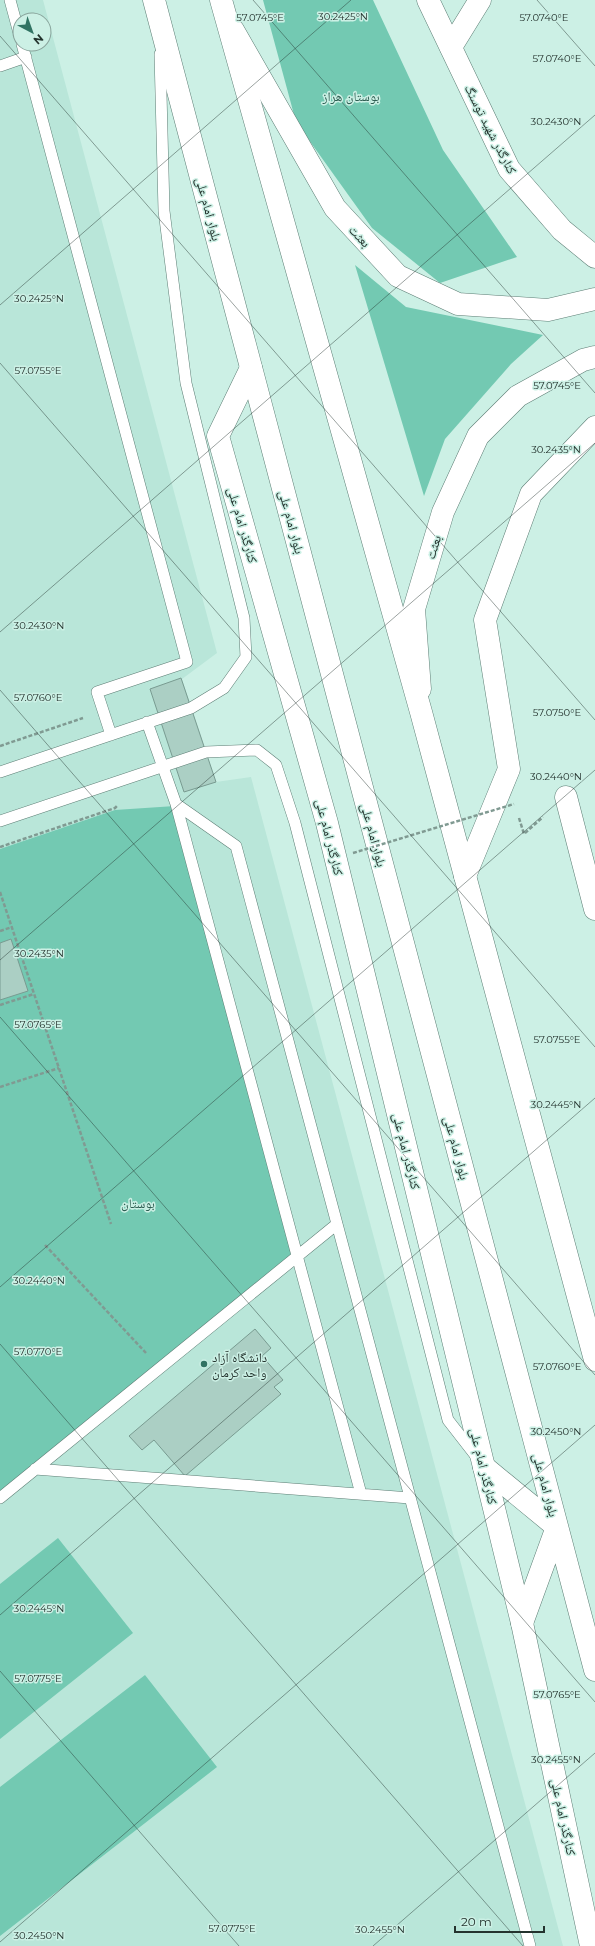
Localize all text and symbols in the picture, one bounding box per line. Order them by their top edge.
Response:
text: 30.2425°N [318,10,368,23]
text: 57.0745°E [236,11,284,24]
text: 57.0740°E [520,11,569,24]
north arrow [12,12,52,52]
text: N [31,31,47,48]
text: 57.0740°E [533,52,582,65]
street label: کنارگذر شهید توسنگ [461,82,521,177]
park label: بوستان هراز [321,88,380,105]
text: 30.2430°N [531,115,581,128]
street label: بلوار امام علی [192,175,225,243]
street label: بعثت [346,222,374,251]
text: 30.2425°N [14,292,64,305]
text: 57.0755°E [14,364,62,377]
text: 57.0745°E [533,379,581,392]
text: 30.2435°N [531,443,581,456]
street label: کنارگذر امام علی [224,485,262,566]
street label: بلوار امام علی [275,488,308,556]
street label: بعثت [422,533,445,561]
text: 30.2430°N [14,619,64,632]
text: 57.0760°E [14,691,63,704]
text: 57.0750°E [533,706,581,719]
text: 30.2440°N [530,770,582,783]
street label: کنارگذر امام علی [312,797,347,878]
street label: بلوار امام علی [357,801,390,869]
text: 30.2435°N [14,947,64,960]
text: 57.0765°E [14,1018,62,1031]
text: 57.0755°E [533,1033,581,1046]
text: 30.2445°N [531,1098,581,1111]
street label: کنارگذر امام علی [389,1111,424,1192]
street label: بلوار امام علی [440,1114,473,1182]
park label: بوستان [121,1195,155,1212]
text: 30.2440°N [13,1274,65,1287]
text: 57.0770°E [14,1345,63,1358]
place label: دانشگاه آزاد واحد کرمان [212,1349,267,1381]
marker: دانشگاه آزاد واحد کرمان [199,1359,209,1369]
text: 57.0760°E [533,1360,582,1373]
text: 30.2450°N [530,1425,582,1438]
street label: کنارگذر امام علی [466,1426,501,1507]
street label: بلوار امام علی [529,1451,562,1519]
text: 30.2445°N [14,1602,64,1615]
text: 57.0775°E [14,1672,62,1685]
text: 57.0765°E [533,1688,581,1701]
text: 30.2455°N [531,1753,581,1766]
street label: کنارگذر امام علی [547,1777,580,1858]
scale bar [455,1908,544,1934]
text: 20 m [461,1914,492,1929]
text: 57.0775°E [208,1922,256,1935]
text: 30.2455°N [355,1923,405,1936]
text: 30.2450°N [13,1929,65,1942]

